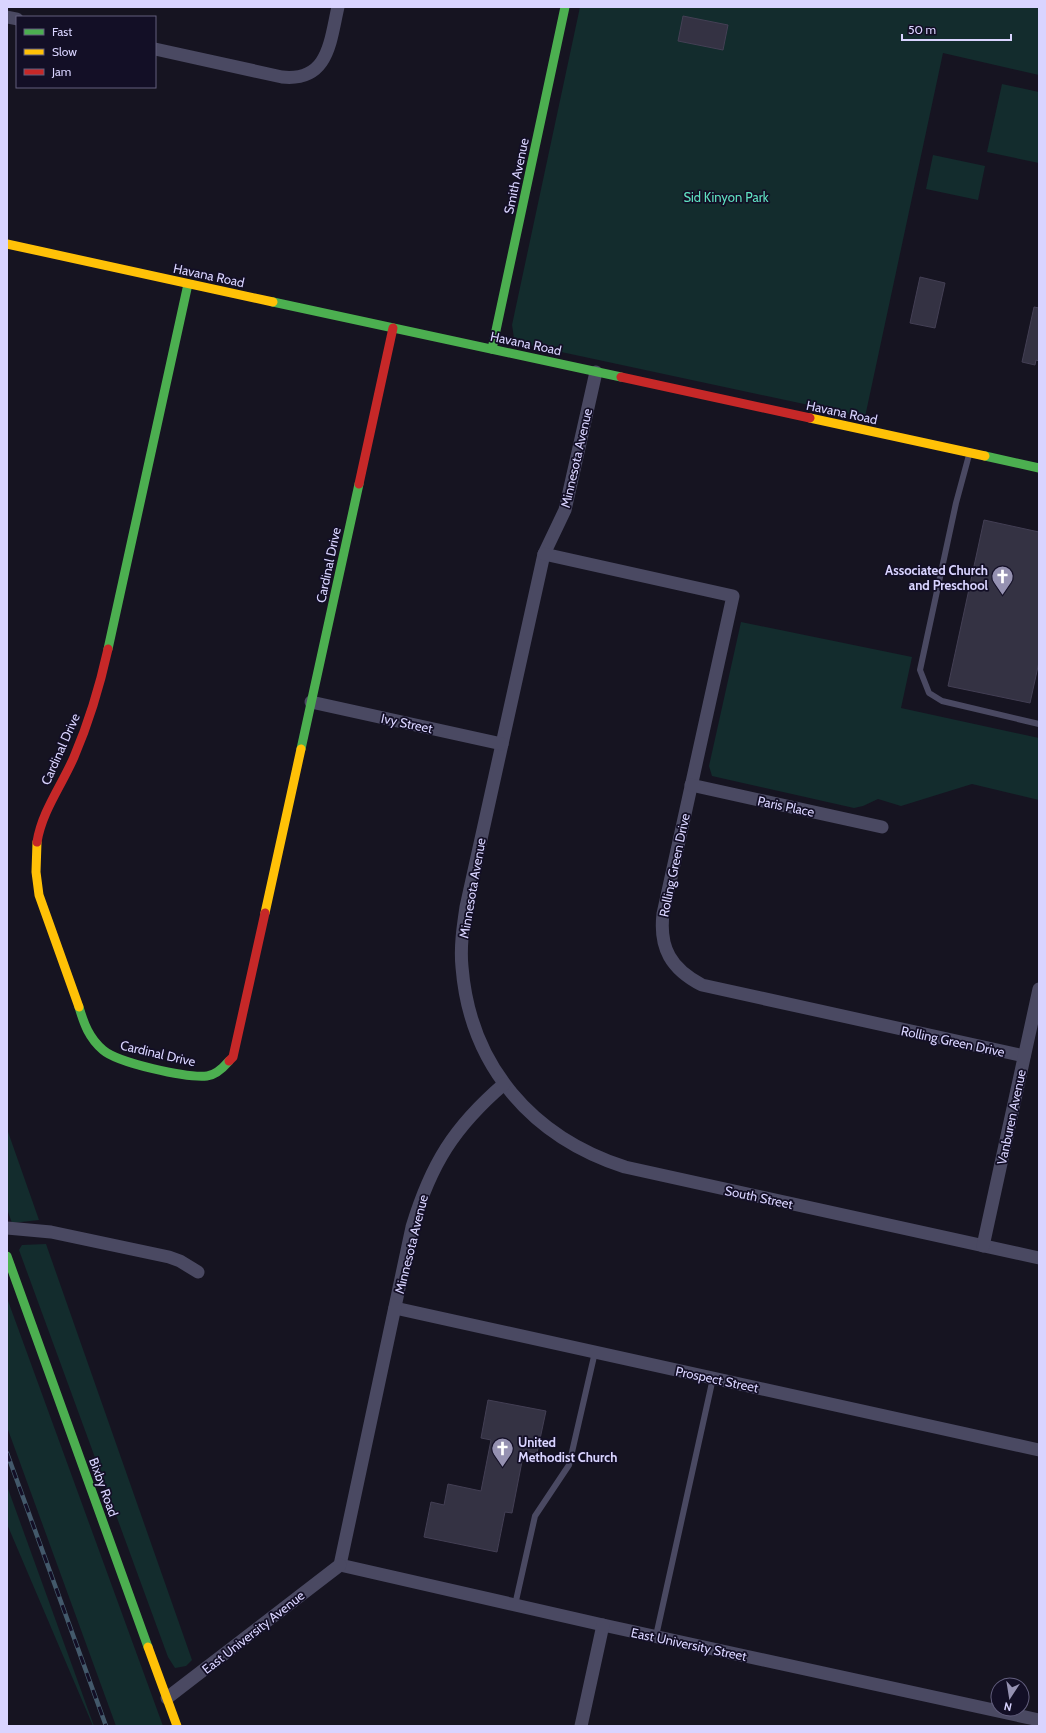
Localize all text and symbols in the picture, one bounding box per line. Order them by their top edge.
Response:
legend [16,16,156,88]
scale bar [902,16,1011,42]
text: 50 m [908,22,936,37]
text: Fast [52,24,72,39]
text: Slow [52,44,77,59]
text: Jam [51,64,71,79]
street label: Smith Avenue [500,136,532,215]
park label: Sid Kinyon Park [683,189,769,205]
street label: Havana Road [172,260,246,290]
street label: Havana Road [489,328,563,358]
street label: Havana Road [805,397,879,427]
street label: Minnesota Avenue [557,406,595,509]
street label: Cardinal Drive [312,525,344,604]
place label: Associated Church and Preschool [885,562,989,593]
church icon: Associated Church and Preschool [990,564,1016,597]
street label: Cardinal Drive [37,710,83,787]
street label: Ivy Street [380,710,435,736]
street label: Paris Place [756,792,816,820]
street label: Rolling Green Drive [655,811,693,918]
street label: Minnesota Avenue [455,836,489,939]
street label: Rolling Green Drive [900,1022,1007,1060]
street label: Cardinal Drive [119,1037,198,1070]
street label: Vanburen Avenue [993,1068,1029,1166]
street label: South Street [723,1182,795,1212]
street label: Minnesota Avenue [391,1192,431,1295]
street label: Prospect Street [674,1362,761,1396]
place label: United Methodist Church [518,1434,617,1465]
church icon: United Methodist Church [490,1436,516,1469]
street label: Bixby Road [86,1455,122,1519]
street label: East University Avenue [199,1587,308,1677]
street label: East University Street [630,1624,749,1664]
north arrow [990,1677,1030,1717]
text: N [1003,1699,1013,1714]

